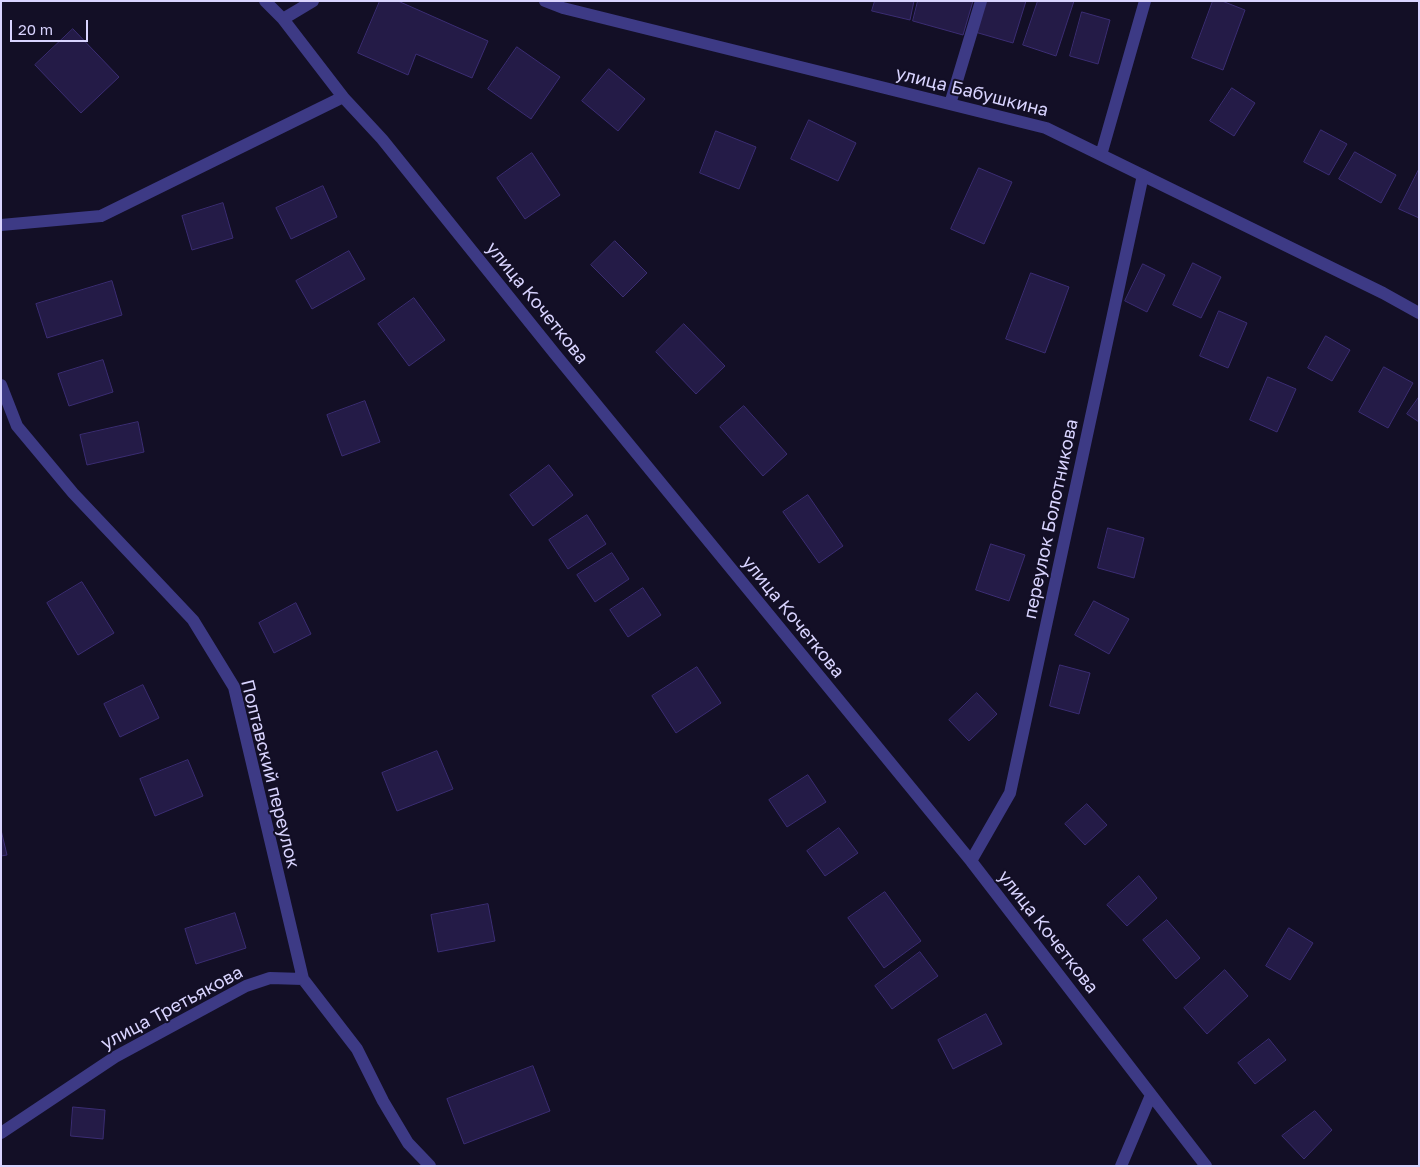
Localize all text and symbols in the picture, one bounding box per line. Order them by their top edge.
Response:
scale bar [12,10,90,42]
text: 20 m [18,20,53,38]
street label: улица Бабушкина [893,63,1051,121]
street label: улица Кочеткова [481,238,593,368]
street label: переулок Болотникова [1019,417,1083,621]
street label: улица Кочеткова [737,552,849,682]
street label: Полтавский переулок [236,677,304,871]
street label: улица Кочеткова [993,866,1103,998]
street label: улица Третьякова [97,961,247,1055]

